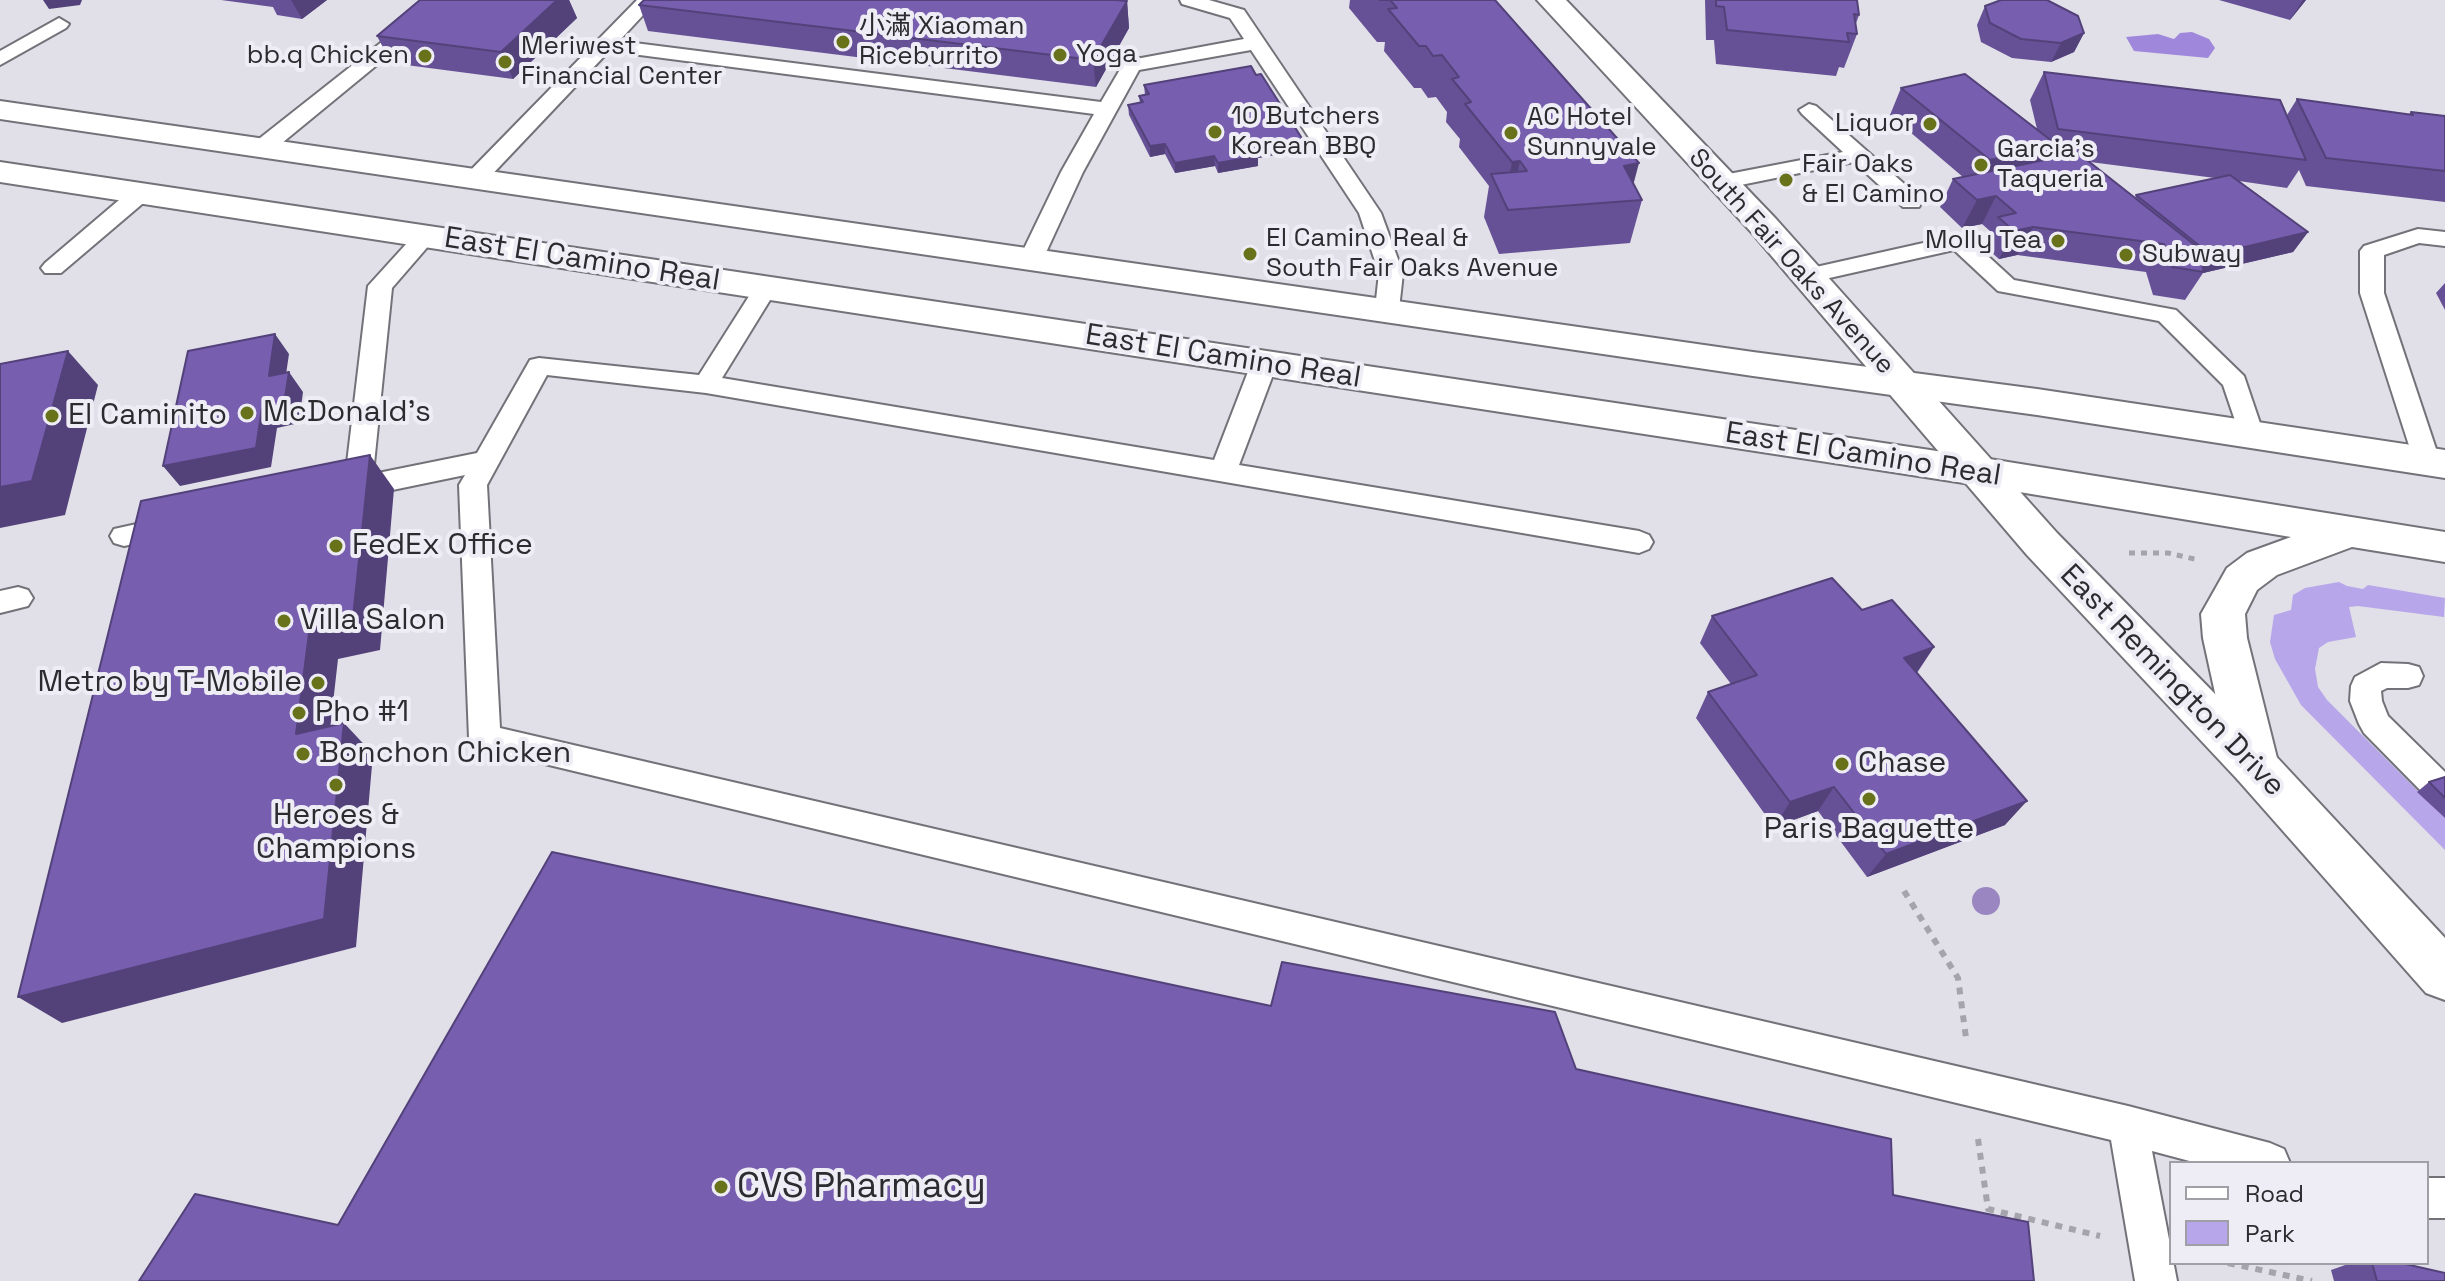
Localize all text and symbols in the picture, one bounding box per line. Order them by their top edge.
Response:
place label: 小滿 Xiaoman Riceburrito [859,11,1025,72]
place label: Meriwest Financial Center [521,31,722,92]
marker: 小滿 Xiaoman Riceburrito [834,33,852,51]
place label: Yoga [1076,39,1137,71]
place label: bb.q Chicken [247,40,409,72]
marker: Yoga [1051,46,1069,64]
marker: bb.q Chicken [416,47,434,65]
marker: Meriwest Financial Center [496,53,514,71]
place label: 10 Butchers Korean BBQ [1231,101,1380,162]
place label: AC Hotel Sunnyvale [1527,102,1657,164]
place label: Liquor [1835,108,1914,140]
marker: Liquor [1921,115,1939,133]
marker: 10 Butchers Korean BBQ [1206,123,1224,141]
marker: AC Hotel Sunnyvale [1502,124,1520,142]
place label: Garcia's Taqueria [1997,134,2104,196]
street label: South Fair Oaks Avenue [1682,143,1900,381]
place label: Fair Oaks & El Camino [1802,149,1944,210]
marker: Garcia's Taqueria [1972,156,1990,174]
marker: Fair Oaks & El Camino [1777,171,1795,189]
street label: East El Camino Real [442,220,722,300]
place label: El Camino Real & South Fair Oaks Avenue [1266,223,1558,284]
place label: Molly Tea [1925,225,2042,257]
marker: Molly Tea [2049,232,2067,250]
place label: Subway [2142,239,2241,271]
marker: El Camino Real & South Fair Oaks Avenue [1241,245,1259,263]
marker: Subway [2117,246,2135,264]
street label: East El Camino Real [1083,317,1363,397]
place label: McDonald's [263,395,431,431]
place label: El Caminito [68,398,227,434]
marker: McDonald's [238,404,256,422]
marker: El Caminito [43,407,61,425]
street label: East El Camino Real [1723,415,2003,495]
place label: FedEx Office [352,528,533,564]
marker: FedEx Office [327,537,345,555]
street label: East Remington Drive [2052,558,2292,804]
place label: Villa Salon [300,603,445,639]
marker: Villa Salon [275,612,293,630]
place label: Metro by T-Mobile [38,665,302,701]
marker: Metro by T-Mobile [309,674,327,692]
place label: Pho #1 [315,695,409,731]
marker: Pho #1 [290,704,308,722]
place label: Bonchon Chicken [319,736,571,772]
marker: Bonchon Chicken [294,745,312,763]
place label: Chase [1858,746,1946,782]
marker: Chase [1833,755,1851,773]
marker: Heroes & Champions [327,776,345,794]
marker: Paris Baguette [1860,790,1878,808]
place label: Heroes & Champions [256,798,416,868]
place label: Paris Baguette [1764,812,1974,848]
legend [2169,1161,2429,1265]
place label: CVS Pharmacy [737,1165,986,1209]
marker: CVS Pharmacy [712,1178,730,1196]
text: Road [2245,1178,2304,1209]
text: Park [2245,1218,2295,1249]

